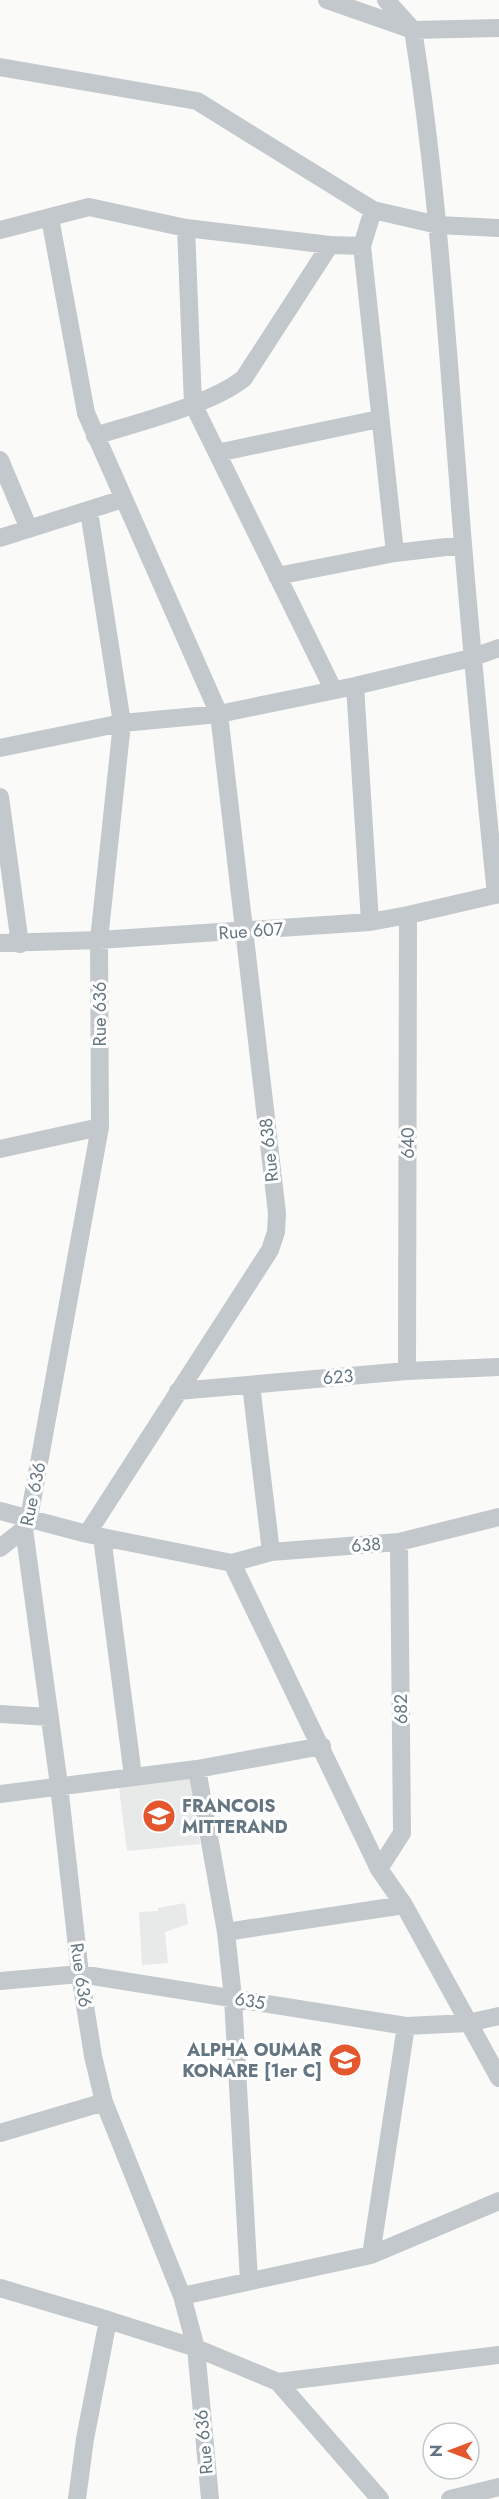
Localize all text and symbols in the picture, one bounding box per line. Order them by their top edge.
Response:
street label: Rue 607 [218,916,285,946]
street label: Rue 636 [87,982,113,1046]
street label: Rue 638 [253,1117,285,1183]
street label: 640 [395,1127,421,1159]
street label: 623 [322,1363,354,1391]
street label: Rue 636 [14,1460,52,1528]
street label: 638 [350,1531,382,1559]
street label: 682 [388,1694,414,1724]
place label: FRANCOIS MITTERAND [182,1793,288,1840]
school or university icon: FRANCOIS MITTERAND [141,1798,177,1834]
street label: Rue 636 [64,1941,98,2009]
street label: 635 [233,1986,267,2016]
place label: ALPHA OUMAR KONARE [1er C] [182,2037,322,2084]
school or university icon: ALPHA OUMAR KONARE [1er C] [327,2042,363,2078]
street label: Rue 636 [188,2409,220,2475]
north arrow [421,2421,481,2481]
text: N [425,2445,448,2457]

